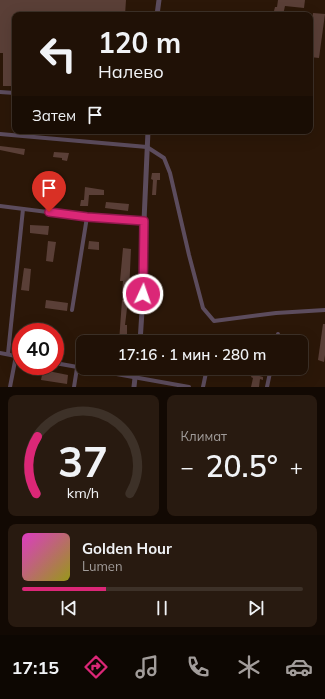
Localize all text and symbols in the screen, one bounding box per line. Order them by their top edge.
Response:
text: 120 m [98,25,181,60]
icon: left [32,28,84,80]
text: Налево [98,60,164,83]
icon: arrive [84,104,106,126]
text: Затем [32,106,76,125]
pin [32,171,66,212]
icon: arrive [38,177,60,199]
position arrow [122,273,164,315]
speed limit sign: 40 [12,323,64,375]
text: 17:16 · 1 мин · 280 m [118,345,266,364]
text: Климат [181,428,227,444]
text: 37 [58,434,108,486]
text: 20.5° [206,447,278,485]
text: − [181,453,194,481]
text: + [290,453,303,481]
text: km/h [67,483,99,501]
text: Golden Hour [82,539,172,558]
text: Lumen [82,558,123,574]
icon: previous [58,597,80,619]
icon: pause [151,597,173,619]
icon: next [245,597,267,619]
icon: directions [82,653,110,681]
icon: music [133,653,161,681]
icon: phone [184,653,212,681]
icon: climate [235,653,263,681]
icon: car [285,653,313,681]
text: 17:15 [11,656,59,679]

